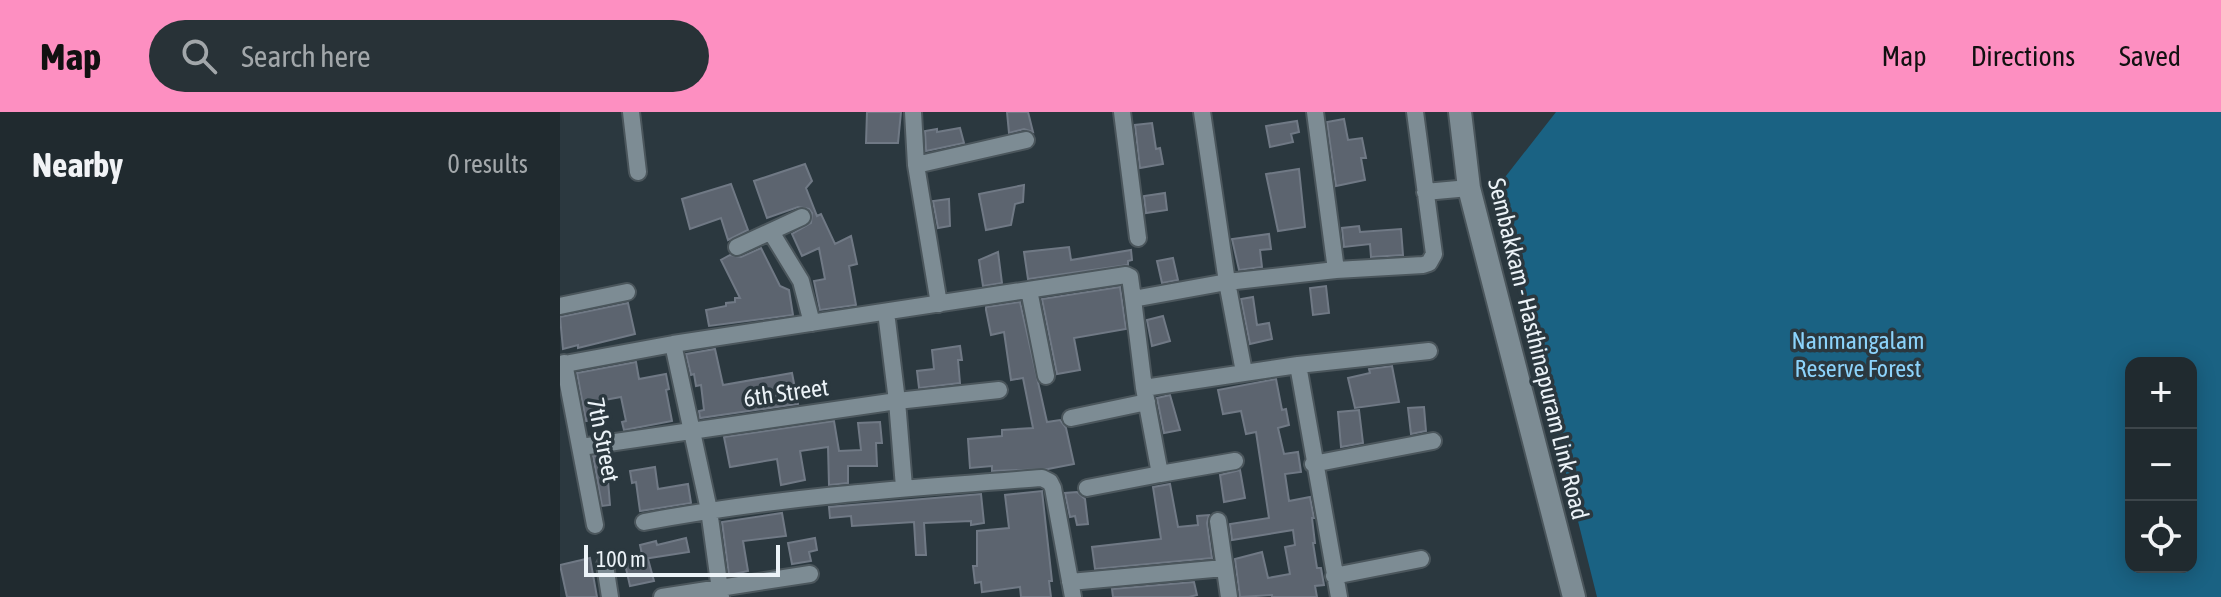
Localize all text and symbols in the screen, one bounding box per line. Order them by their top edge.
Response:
search box [149,20,709,92]
icon: search [177,34,221,78]
text: Map [40,35,101,78]
text: Search here [241,39,371,73]
text: Map [1882,40,1927,72]
text: Directions [1971,40,2075,72]
text: Saved [2119,40,2181,72]
text: Nearby [32,145,123,184]
text: 0 results [447,149,528,179]
street label: Sembakkam - Hasthinapuram Link Road [1483,175,1594,522]
park label: Nanmangalam Reserve Forest [1792,327,1924,382]
map controls [2125,357,2197,573]
button: + [2125,357,2197,429]
street label: 6th Street [742,373,830,412]
street label: 7th Street [582,395,625,485]
button: − [2125,429,2197,501]
button: locate [2125,501,2197,573]
scale bar [584,541,780,577]
text: 100 m [596,546,646,572]

